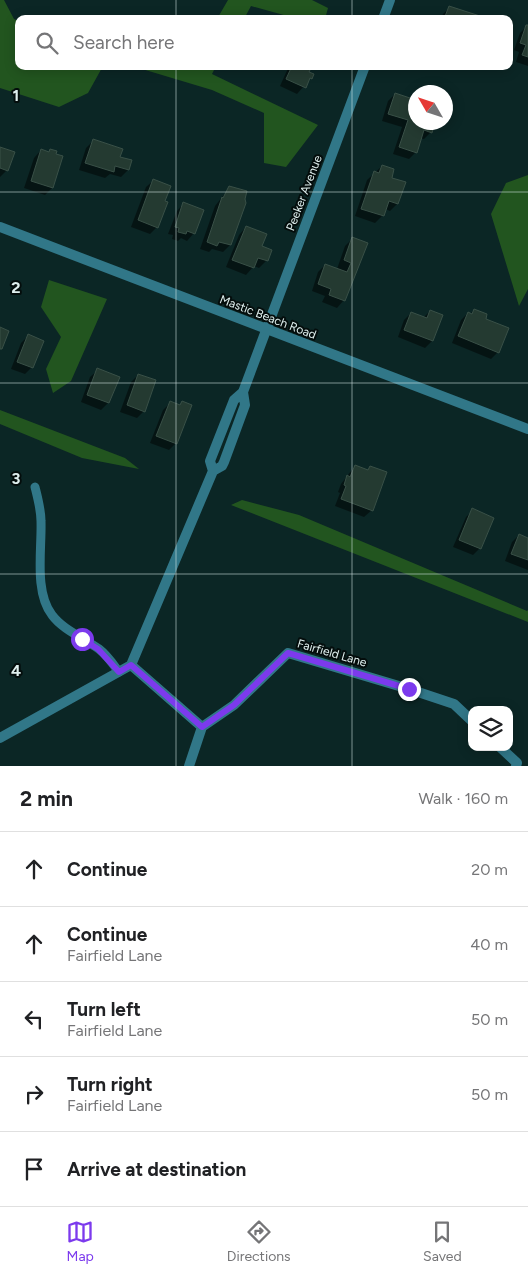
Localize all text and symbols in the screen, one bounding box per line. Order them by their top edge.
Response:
search box [15,15,513,70]
icon: search [33,29,61,57]
text: Search here [73,31,175,54]
north arrow [408,85,453,130]
text: 1 [13,86,19,105]
street label: Peeker Avenue [283,153,325,233]
text: 2 [11,278,21,297]
street label: Mastic Beach Road [218,292,318,342]
text: 3 [12,469,21,488]
route start [71,628,94,651]
street label: Fairfield Lane [296,636,369,670]
text: 4 [11,661,21,680]
route end [398,678,421,701]
map controls [468,706,513,751]
button: layers [468,706,513,751]
text: 2 min [20,786,73,811]
text: Walk · 160 m [418,789,508,808]
icon: ahead [20,855,48,883]
text: Continue [67,858,147,881]
text: 20 m [471,860,508,879]
text: Continue [67,923,147,946]
icon: ahead [20,930,48,958]
text: 40 m [470,935,508,954]
text: Fairfield Lane [67,946,162,965]
text: Turn left [67,998,141,1021]
icon: left [20,1005,48,1033]
text: 50 m [471,1010,508,1029]
text: Fairfield Lane [67,1021,162,1040]
text: Turn right [67,1073,153,1096]
icon: right [20,1080,48,1108]
text: 50 m [471,1085,508,1104]
text: Fairfield Lane [67,1096,162,1115]
icon: arrive [20,1155,48,1183]
text: Arrive at destination [67,1158,246,1181]
tab: Map [66,1218,94,1265]
tab: Directions [227,1218,291,1265]
tab: Saved [423,1218,462,1265]

